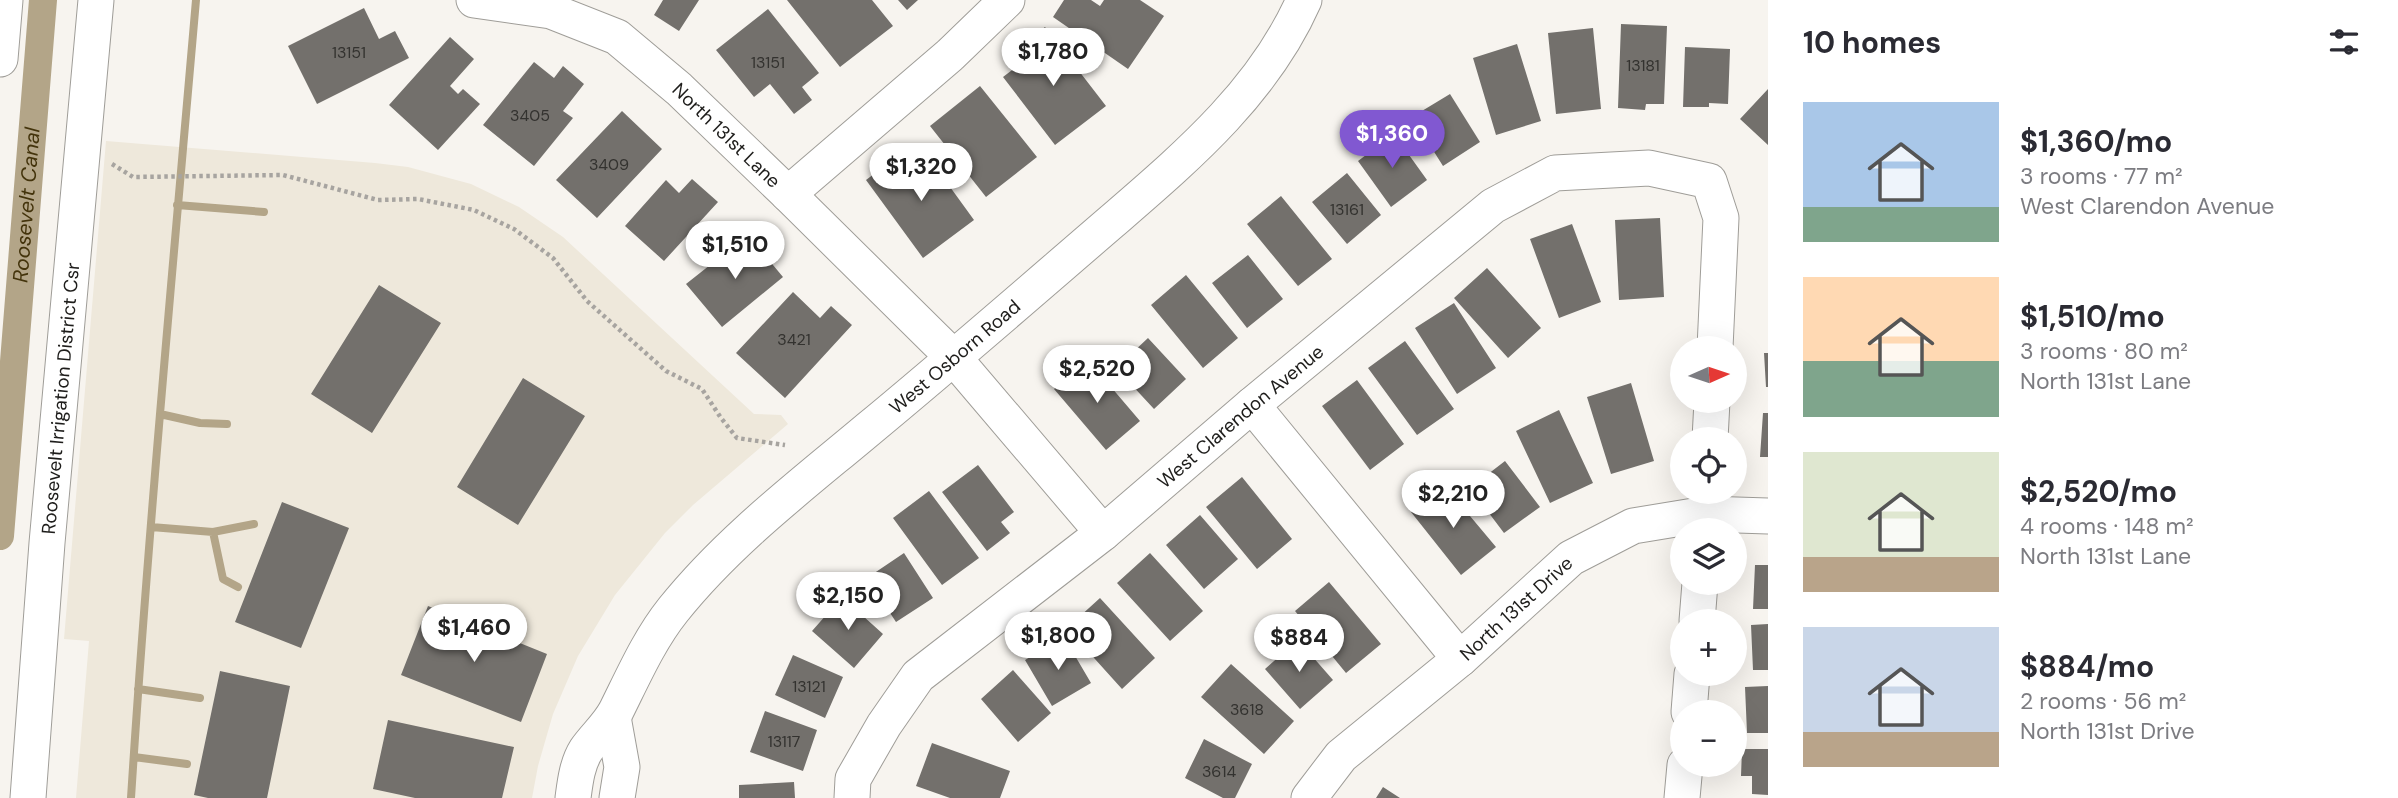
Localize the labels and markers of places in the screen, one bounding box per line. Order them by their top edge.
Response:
pin: $1,780 [996,28,1110,88]
pin: $1,360 [1335,110,1449,170]
pin: $1,320 [864,144,978,203]
pin: $1,510 [678,222,792,281]
pin: $2,520 [1040,346,1154,405]
pin: $2,210 [1396,470,1510,530]
pin: $2,150 [791,572,905,632]
pin: $1,460 [417,604,531,664]
pin: $1,800 [1001,612,1115,672]
pin: $884 [1258,614,1340,674]

